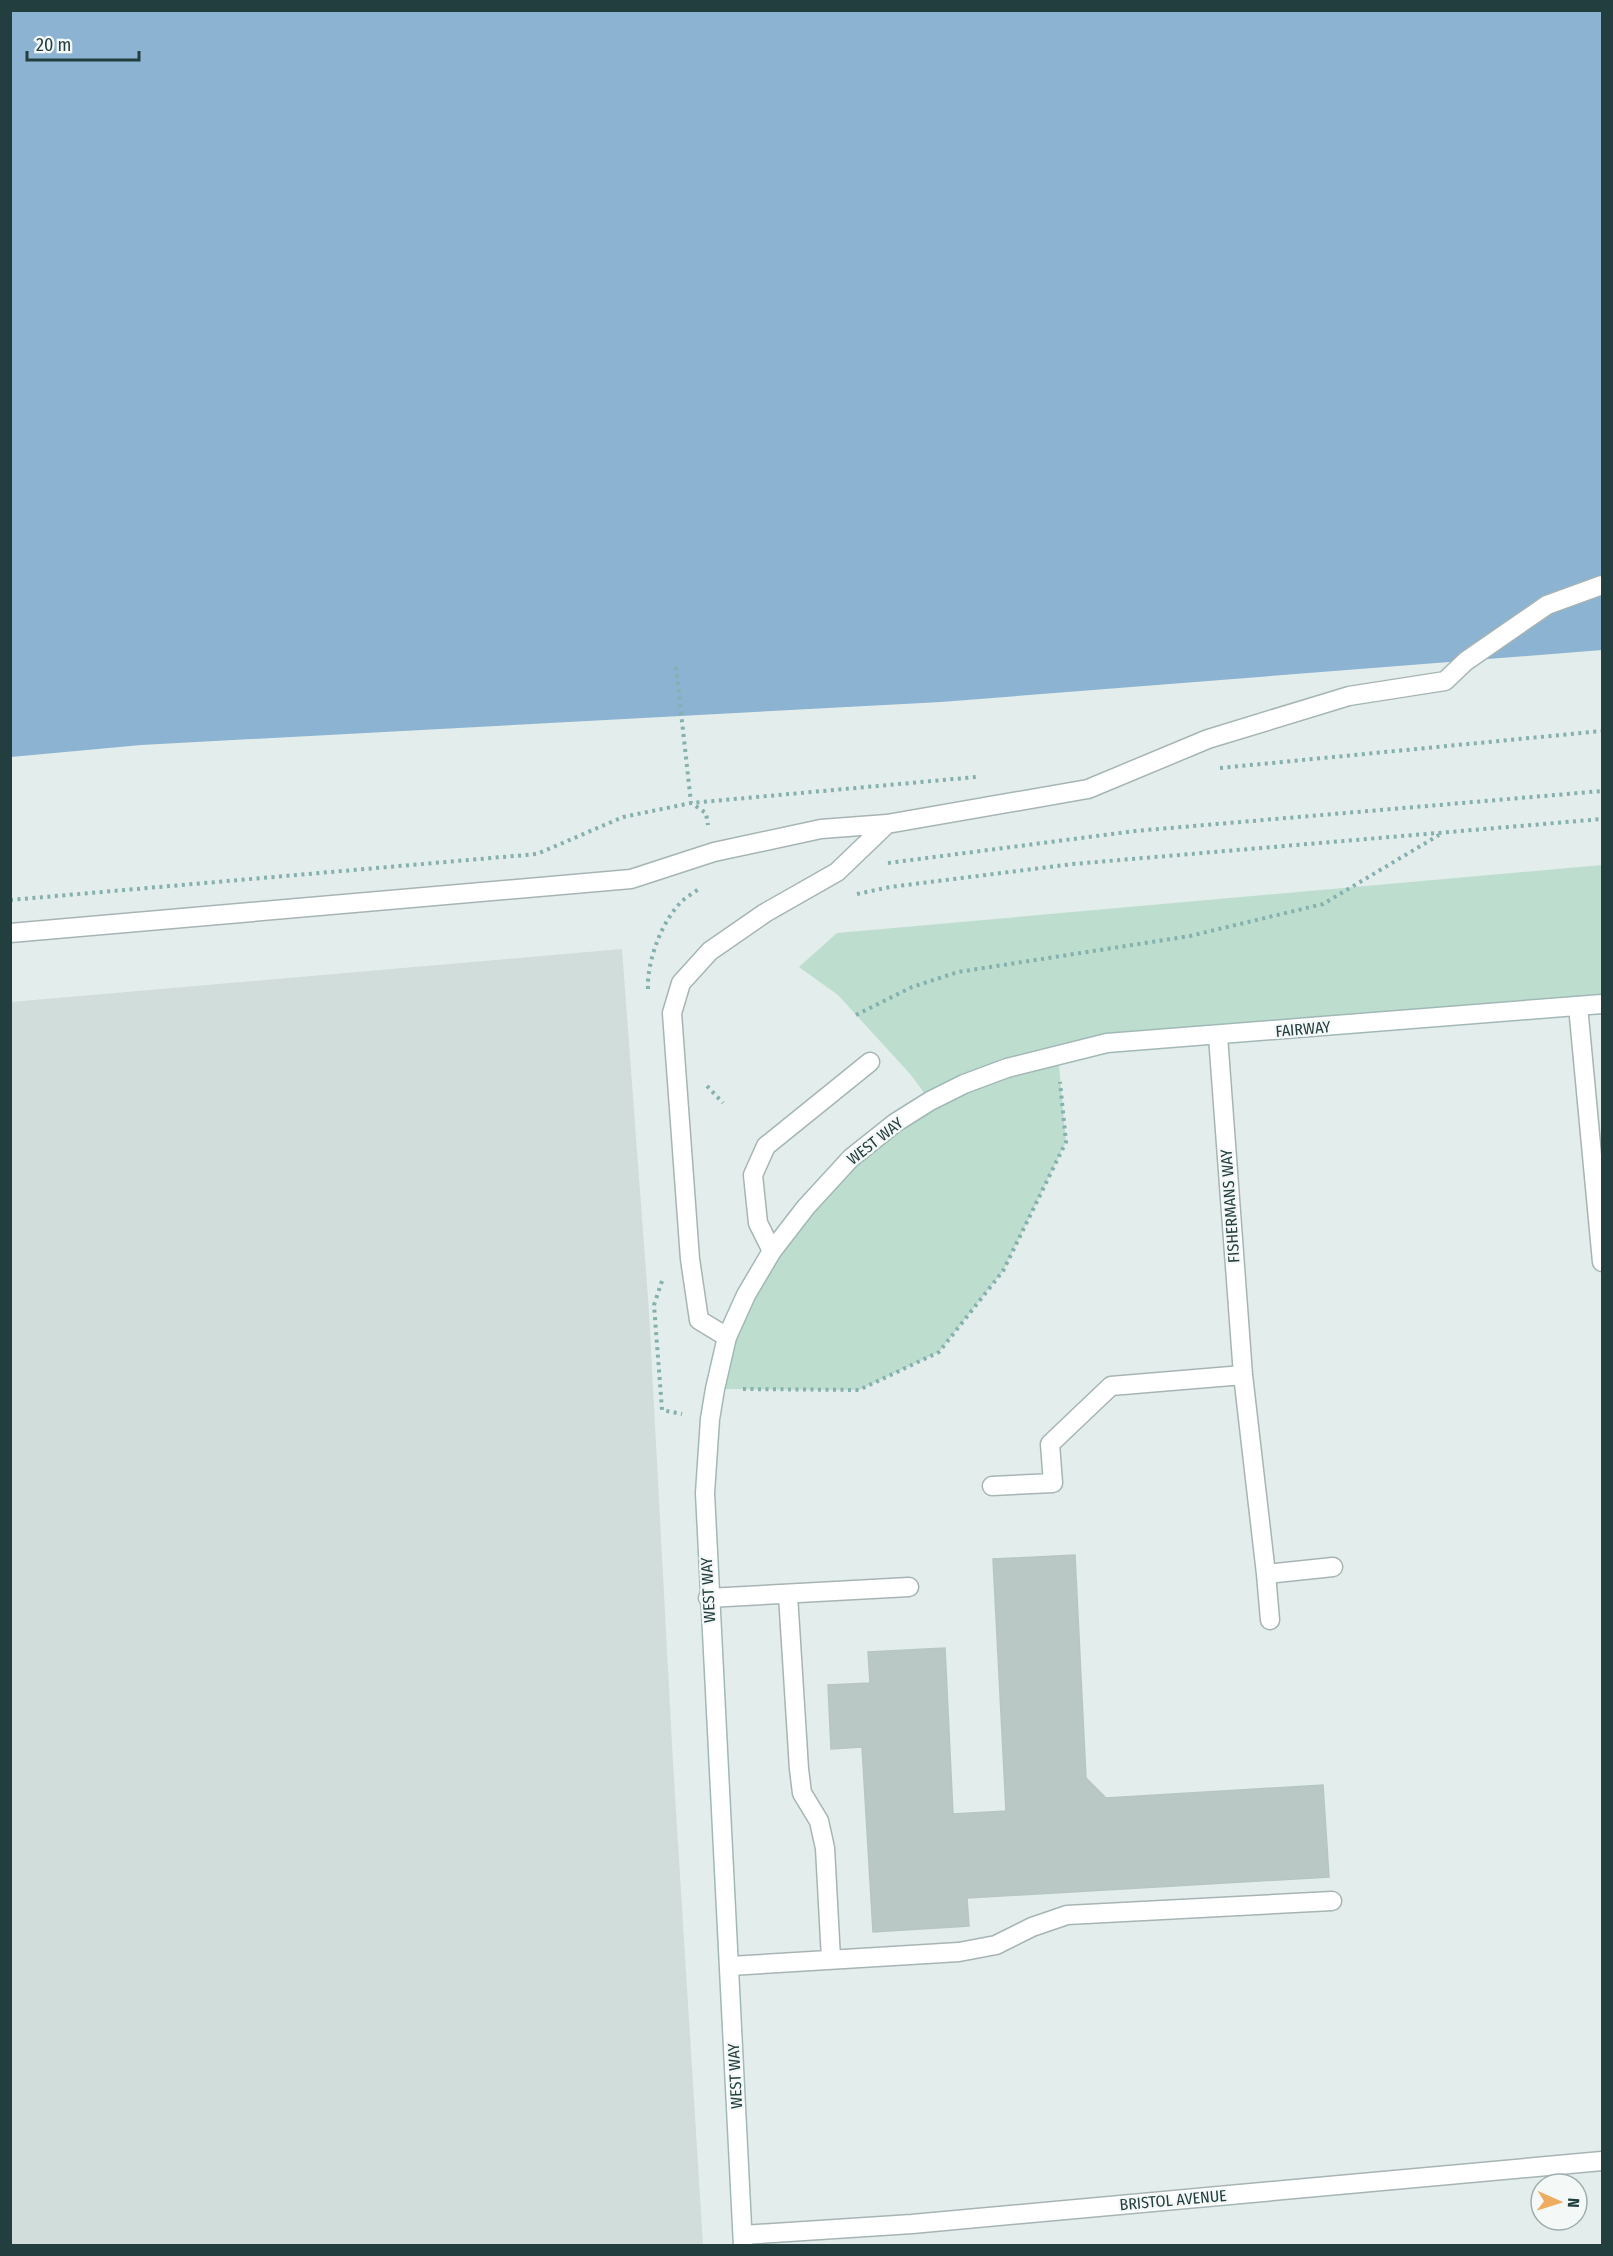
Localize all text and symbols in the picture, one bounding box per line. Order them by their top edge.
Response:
scale bar [27,24,140,62]
text: 20 m [36,34,71,56]
street label: FAIRWAY [1275,1017,1331,1041]
street label: WEST WAY [843,1113,907,1169]
street label: FISHERMANS WAY [1217,1149,1243,1263]
street label: WEST WAY [697,1557,719,1623]
street label: WEST WAY [724,2043,746,2109]
north arrow [1529,2172,1589,2232]
street label: BRISTOL AVENUE [1119,2186,1227,2214]
text: N [1564,2197,1583,2208]

